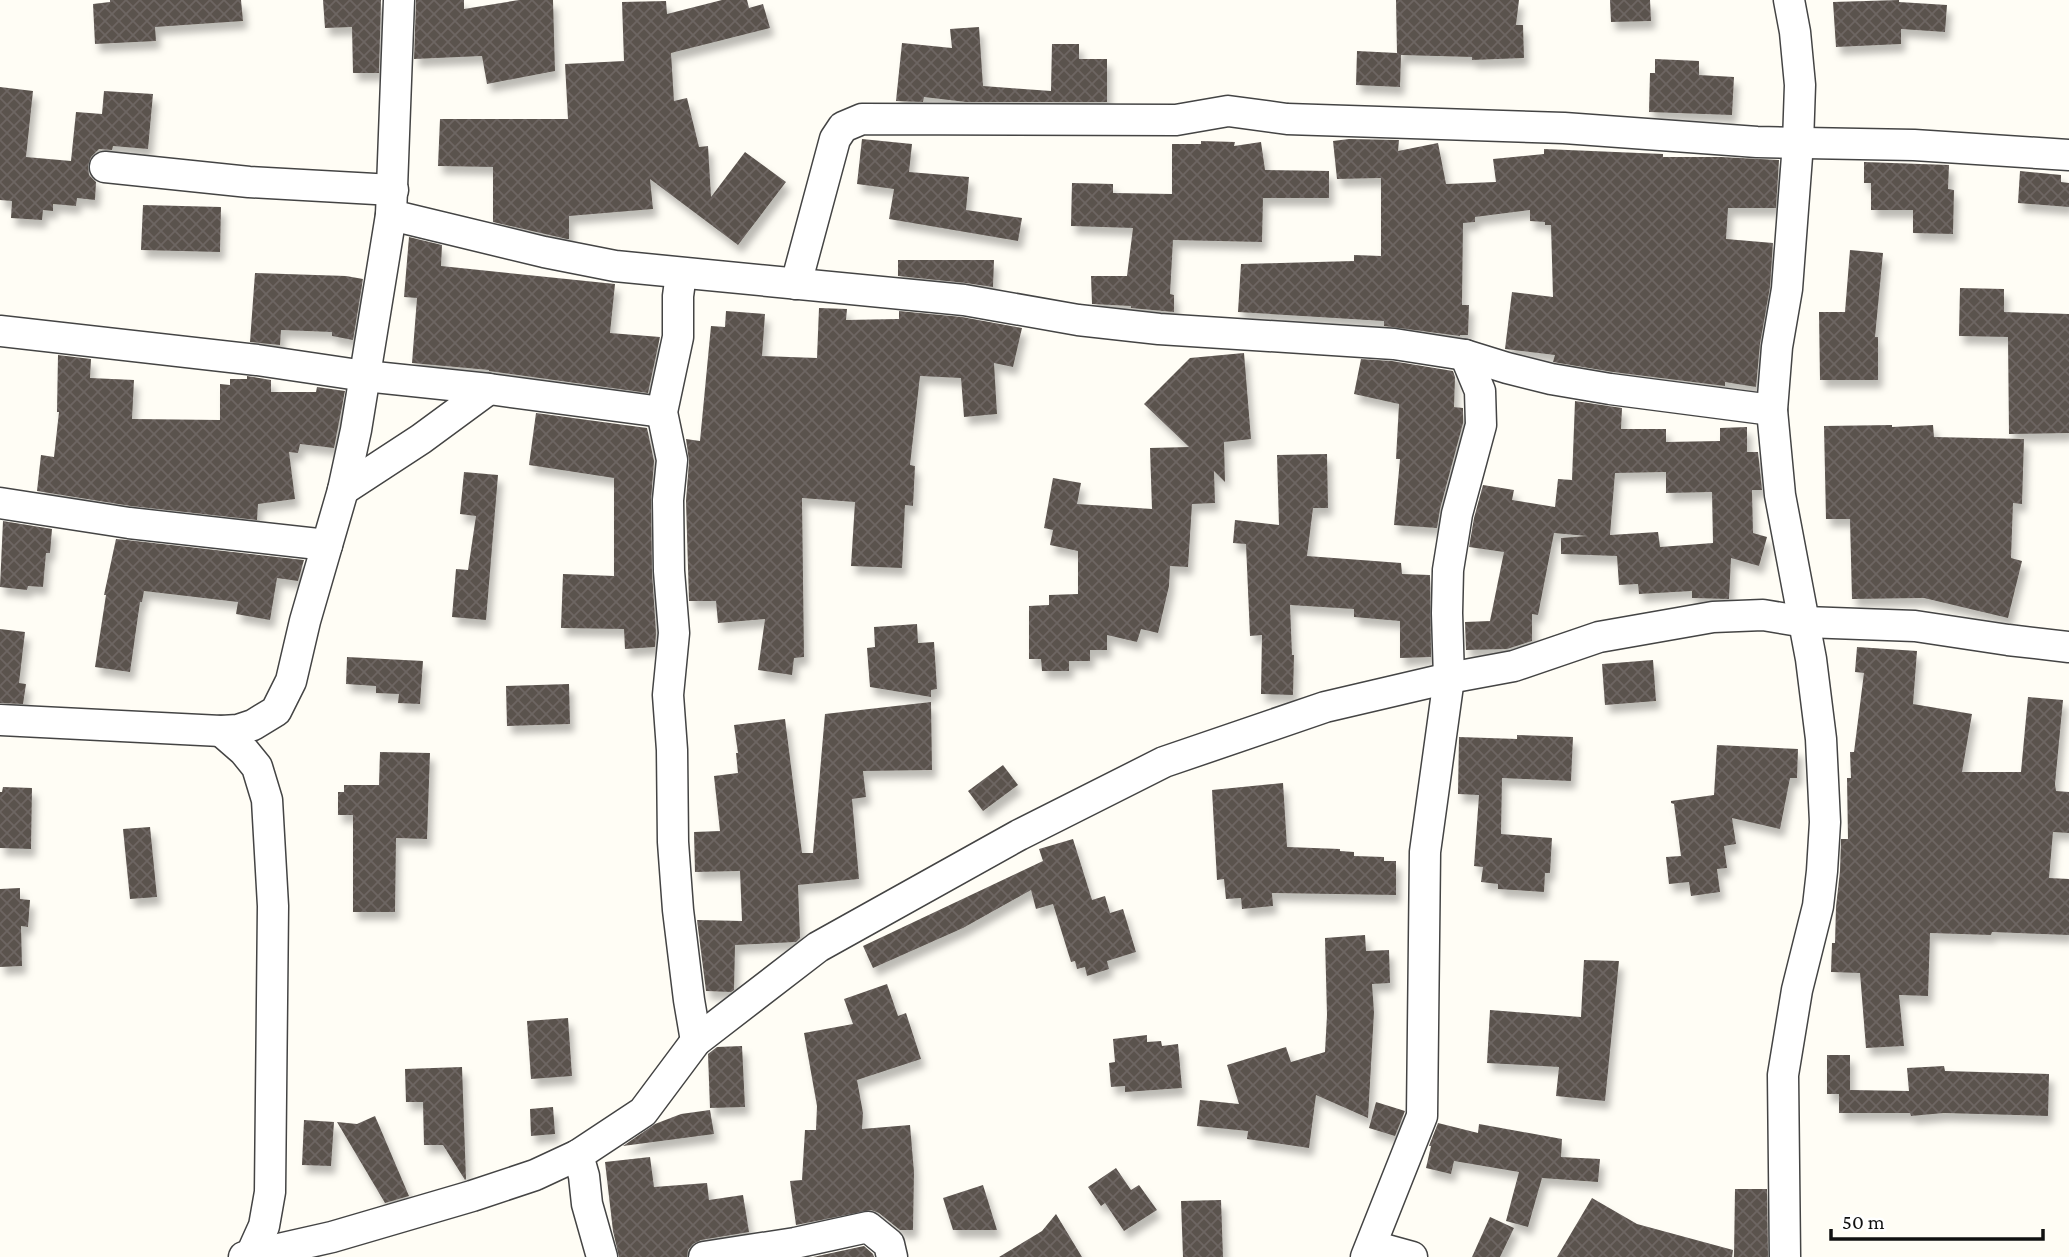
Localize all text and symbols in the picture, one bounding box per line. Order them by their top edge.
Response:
scale bar [1831,1198,2043,1242]
text: 50 m [1842,1210,1885,1234]

